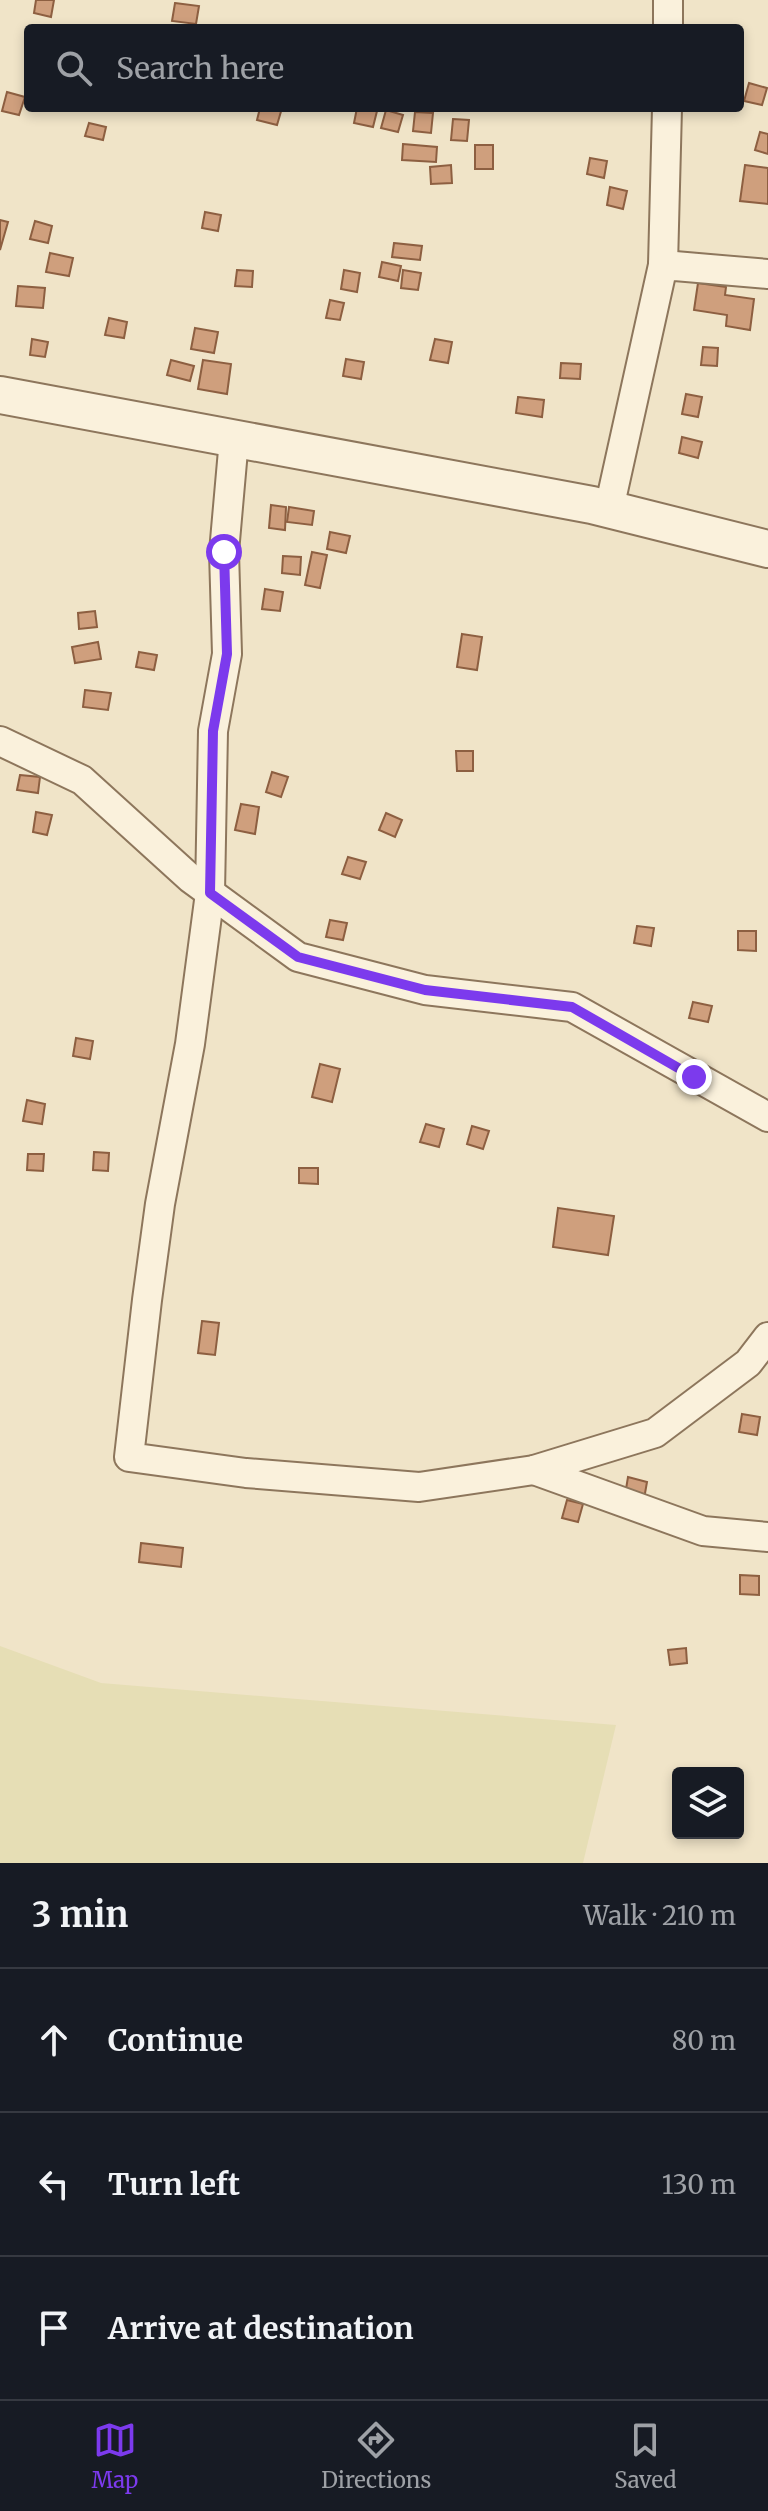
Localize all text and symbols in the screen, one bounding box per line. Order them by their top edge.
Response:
search box [24,24,744,112]
icon: search [52,46,96,90]
text: Search here [116,49,284,87]
route start [206,534,242,570]
route end [676,1059,712,1095]
map controls [672,1767,744,1839]
button: layers [672,1767,744,1839]
text: 3 min [32,1894,128,1936]
text: Walk · 210 m [583,1899,736,1932]
icon: ahead [32,2018,76,2062]
text: Continue [108,2021,243,2059]
text: 80 m [672,2024,736,2057]
icon: left [32,2162,76,2206]
text: Turn left [108,2165,240,2203]
text: 130 m [662,2168,736,2201]
icon: arrive [32,2306,76,2350]
text: Arrive at destination [108,2309,414,2347]
tab: Map [91,2418,138,2494]
tab: Directions [321,2418,431,2494]
tab: Saved [614,2418,677,2494]

